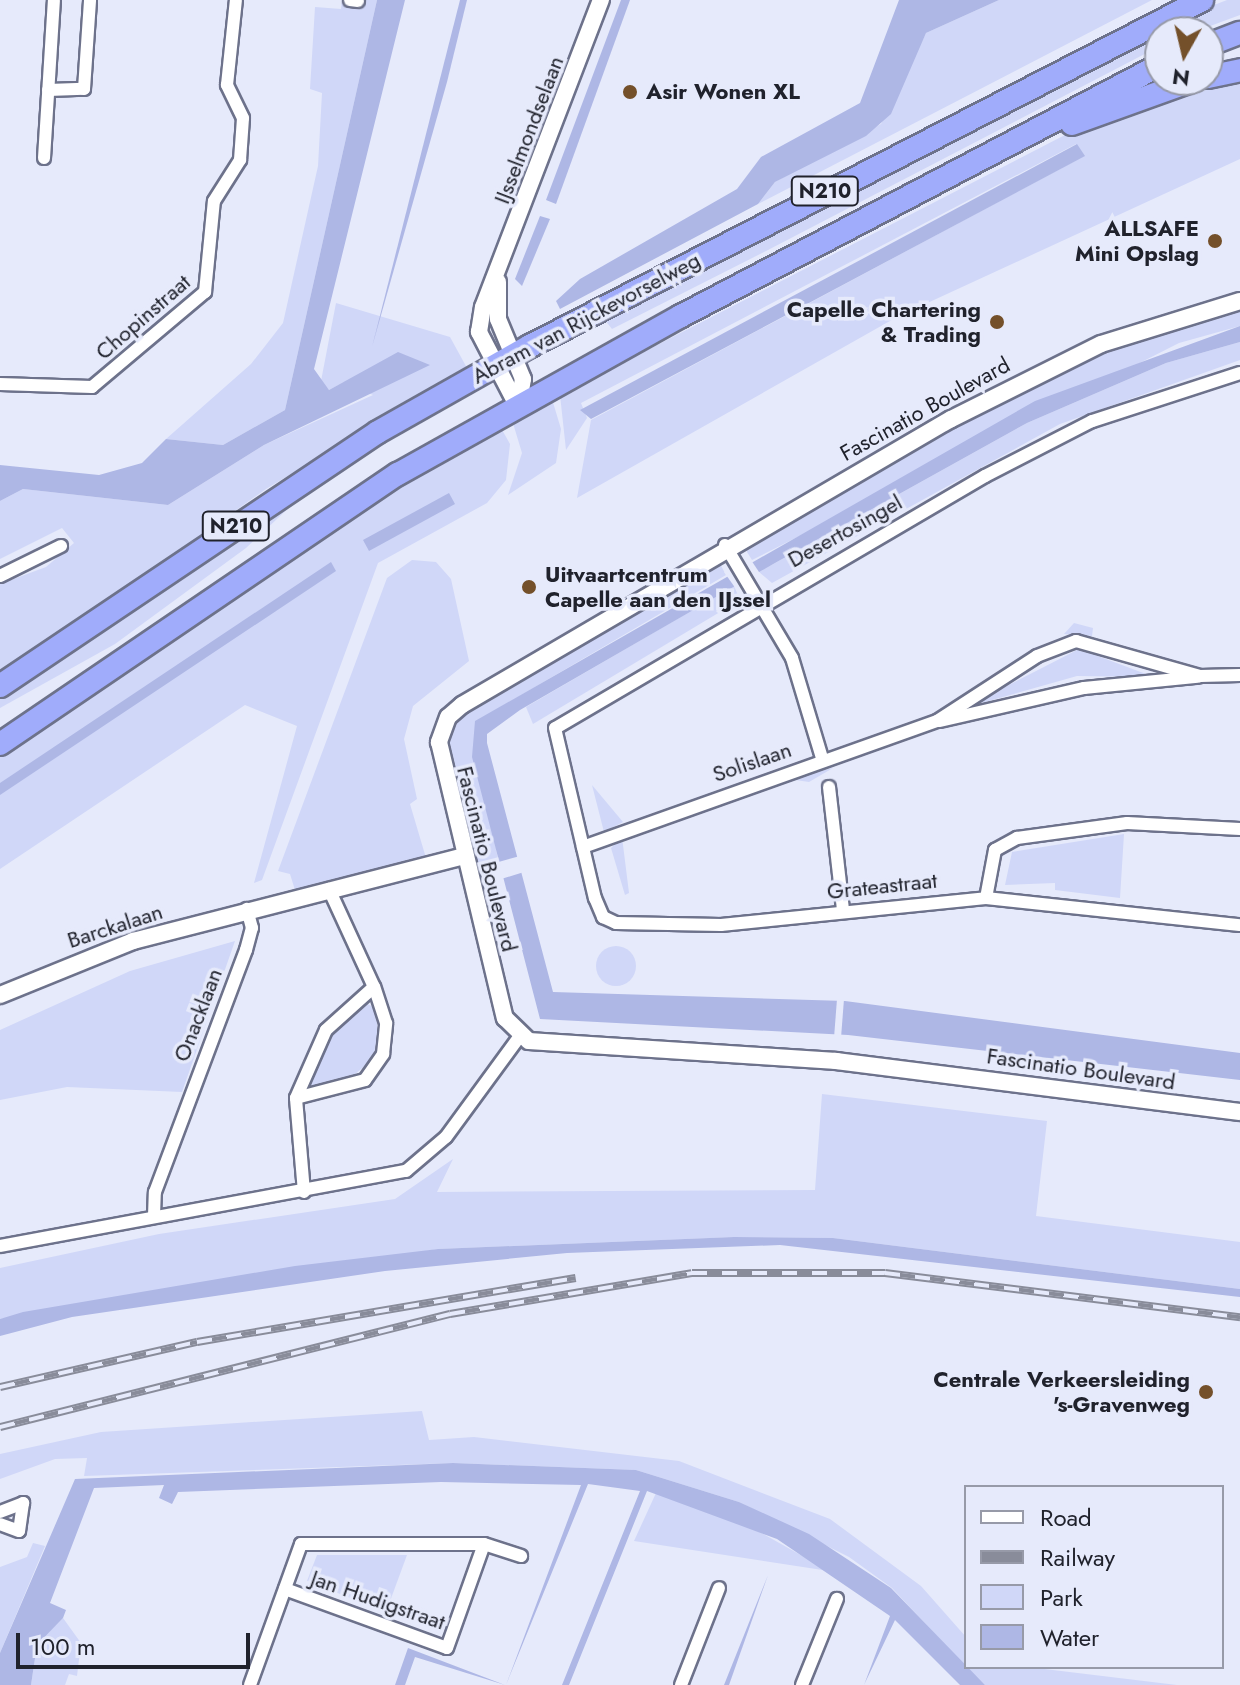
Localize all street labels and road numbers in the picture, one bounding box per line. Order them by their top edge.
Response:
street label: IJsselmondselaan [489,52,569,208]
road number: N210 [789,175,861,207]
street label: Abram van Rijckevorselweg [467,247,705,389]
street label: Chopinstraat [90,269,196,365]
street label: Fascinatio Boulevard [836,351,1014,467]
street label: Desertosingel [783,489,907,573]
road number: N210 [200,510,272,542]
street label: Solislaan [709,736,795,788]
street label: Fascinatio Boulevard [451,764,523,954]
street label: Grateastraat [826,867,938,905]
street label: Barckalaan [64,898,166,954]
street label: Onacklaan [168,965,228,1065]
street label: Fascinatio Boulevard [985,1043,1177,1095]
street label: Jan Hudigstraat [307,1565,449,1635]

